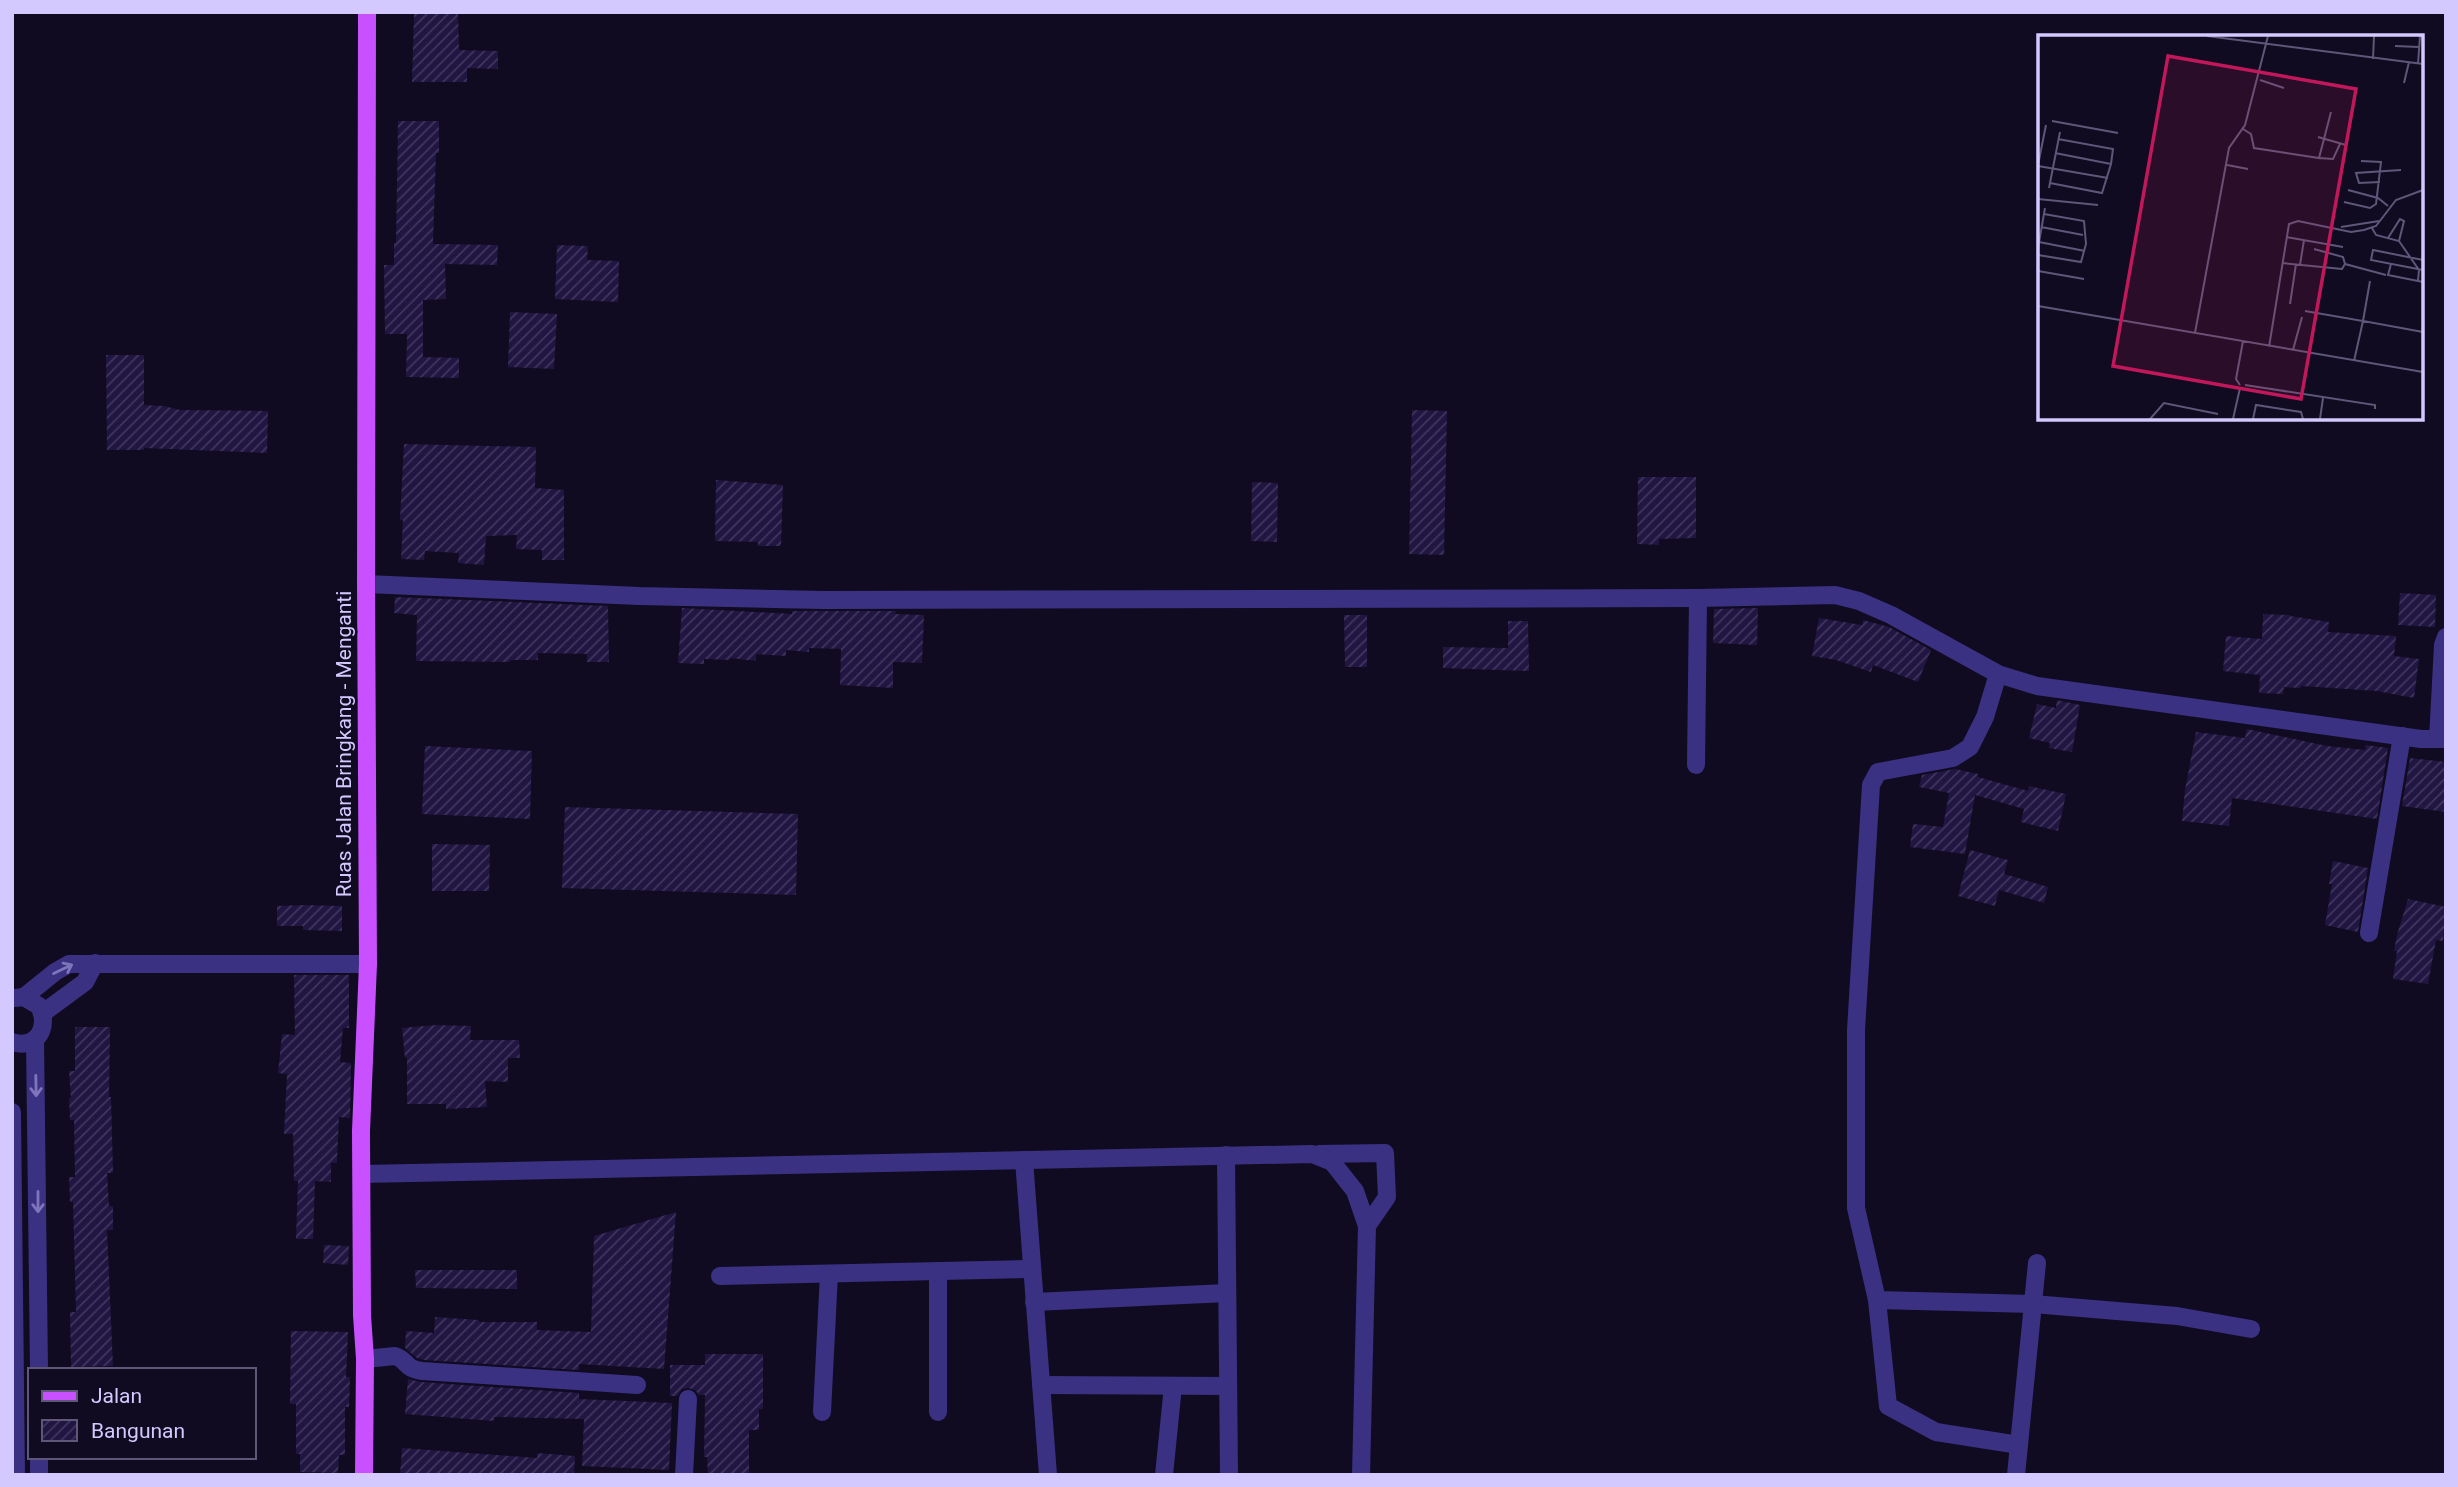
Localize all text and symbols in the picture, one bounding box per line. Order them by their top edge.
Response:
inset map [2038,35,2423,420]
street label: Ruas Jalan Bringkang - Menganti [332,591,356,897]
one-way arrow [52,962,73,975]
one-way arrow [29,1075,43,1098]
one-way arrow [31,1190,45,1213]
legend [28,1368,256,1459]
text: Jalan [91,1384,142,1408]
text: Bangunan [91,1419,185,1443]

